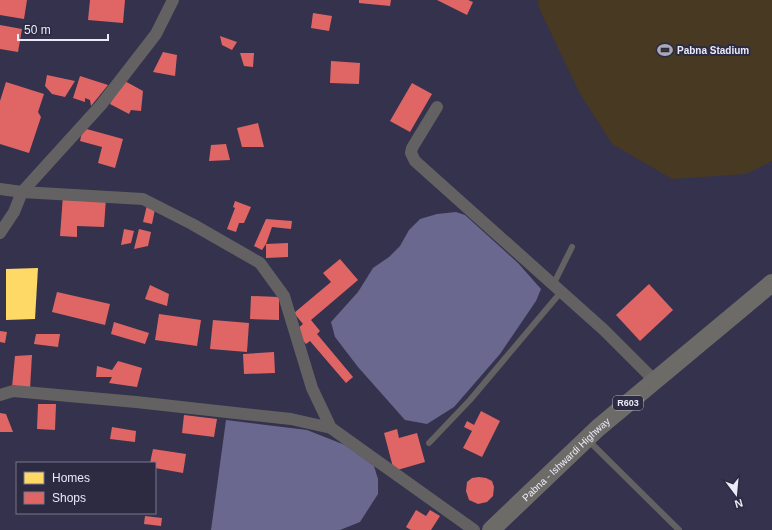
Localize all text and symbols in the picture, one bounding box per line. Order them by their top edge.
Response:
scale bar [18,16,108,42]
text: 50 m [24,23,51,37]
sports icon: Pabna Stadium [656,41,674,59]
place label: Pabna Stadium [677,45,749,56]
road number: R603 [613,396,643,410]
street label: Pabna - Ishwardi Highway [520,415,612,503]
legend [16,462,156,514]
text: Homes [52,471,90,485]
north arrow [716,474,756,514]
text: Shops [52,491,86,505]
text: N [733,497,744,510]

